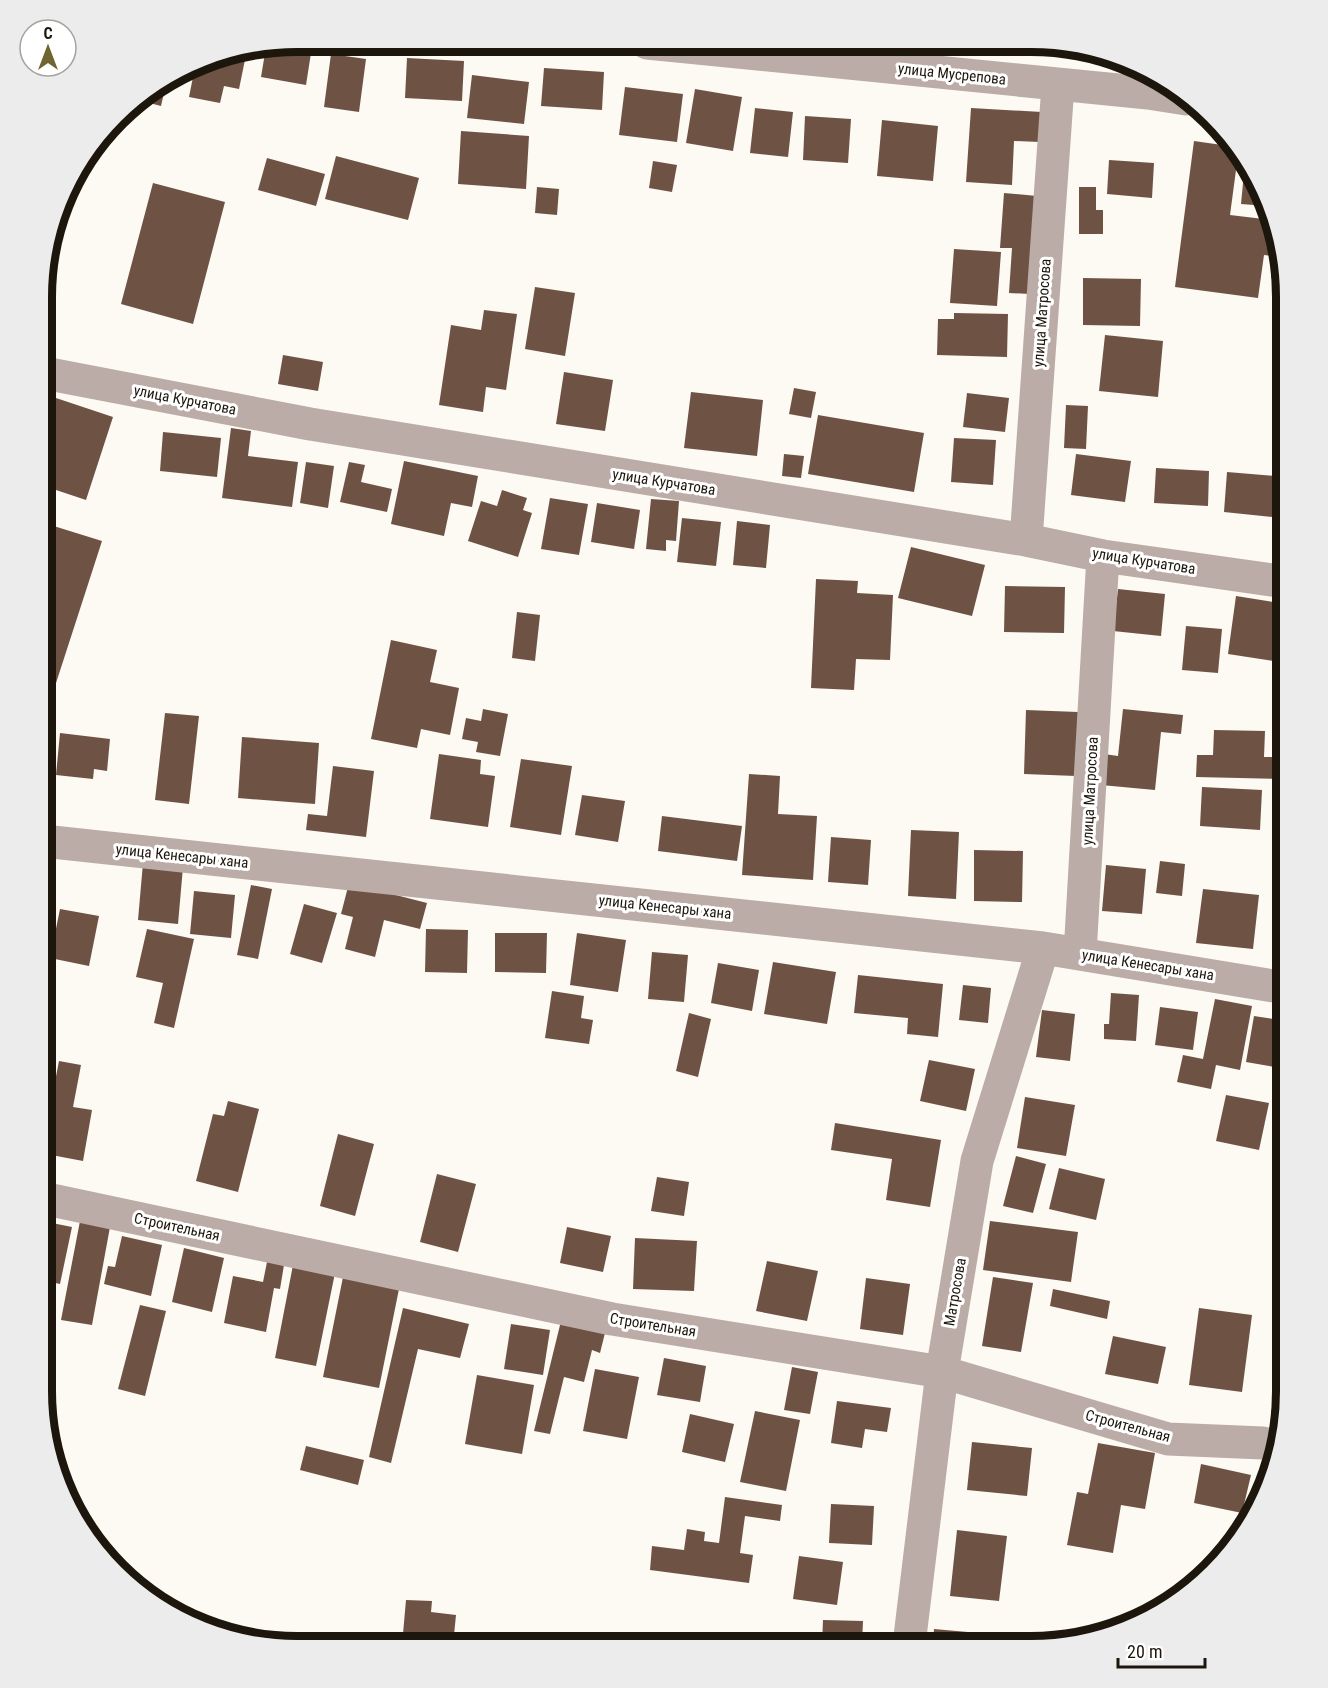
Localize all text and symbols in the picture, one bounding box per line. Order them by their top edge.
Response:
north arrow [18,18,78,78]
text: С [43,24,53,43]
street label: улица Мусрепова [897,59,1007,89]
street label: улица Матросова [1029,258,1055,368]
street label: улица Курчатова [132,381,238,419]
street label: улица Курчатова [611,465,717,499]
street label: улица Курчатова [1091,544,1197,578]
street label: улица Матросова [1078,736,1102,846]
street label: улица Кенесары хана [115,840,249,872]
street label: улица Кенесары хана [598,891,732,923]
street label: улица Кенесары хана [1081,946,1215,984]
street label: Строительная [132,1209,222,1245]
street label: Матросова [940,1257,970,1327]
street label: Строительная [609,1309,697,1341]
street label: Строительная [1084,1406,1172,1446]
scale bar [1118,1631,1205,1669]
text: 20 m [1127,1641,1162,1662]

